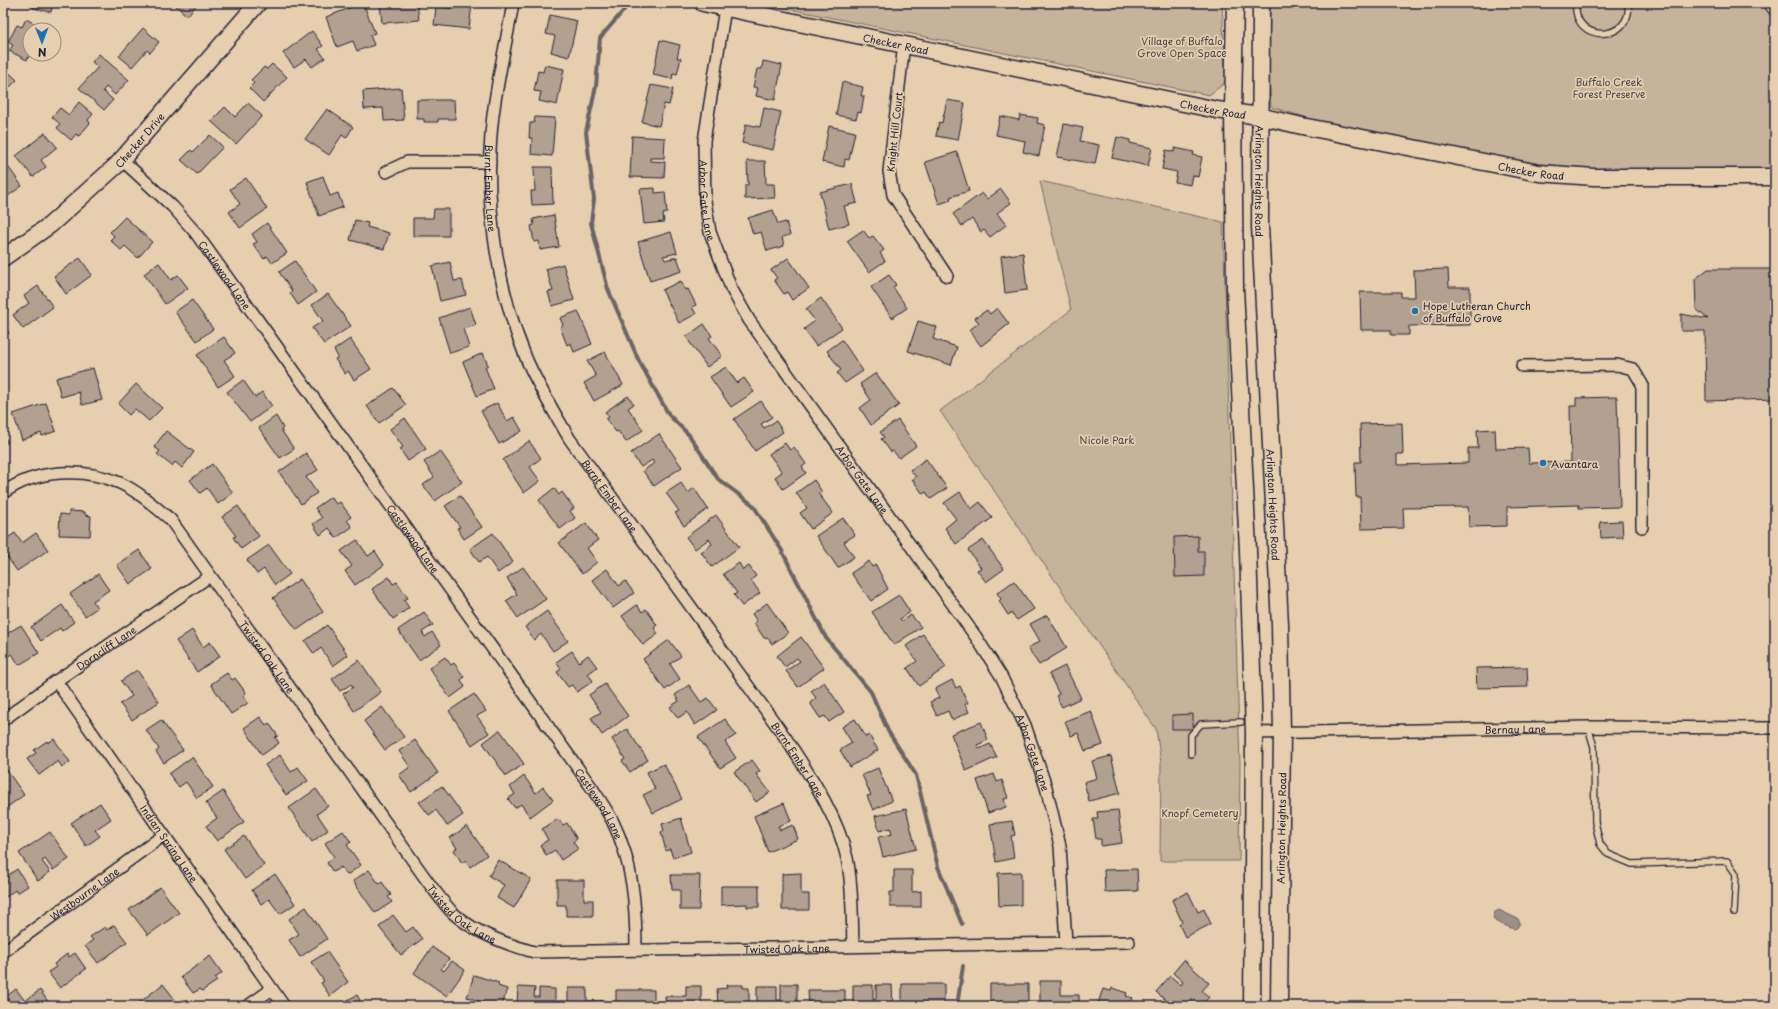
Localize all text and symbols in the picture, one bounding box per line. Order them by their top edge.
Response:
north arrow [22,22,62,62]
street label: Checker Road [862,29,930,57]
park label: Village of Buffalo Grove Open Space [1137,33,1227,60]
text: N [37,44,47,61]
park label: Buffalo Creek Forest Preserve [1573,74,1645,101]
street label: Knight Hill Court [882,91,906,173]
street label: Checker Road [1179,95,1247,122]
street label: Checker Drive [111,109,167,170]
street label: Arlington Heights Road [1252,125,1268,237]
street label: Burnt Ember Lane [482,144,501,233]
street label: Checker Road [1497,158,1565,182]
street label: Arbor Gate Lane [697,160,720,243]
street label: Castlewood Lane [196,237,255,312]
place label: Hope Lutheran Church of Buffalo Grove [1423,298,1531,325]
marker: Hope Lutheran Church of Buffalo Grove [1410,306,1420,316]
park label: Nicole Park [1079,432,1135,447]
street label: Arbor Gate Lane [833,441,893,517]
street label: Arlington Heights Road [1264,448,1284,561]
street label: Burnt Ember Lane [579,455,642,535]
place label: Avantara [1551,456,1599,471]
marker: Avantara [1538,458,1548,468]
street label: Castlewood Lane [384,501,444,576]
street label: Twisted Oak Lane [237,617,299,696]
street label: Dorncliff Lane [73,621,139,673]
street label: Arbor Gate Lane [1013,711,1054,793]
street label: Burnt Ember Lane [768,718,829,800]
street label: Bernay Lane [1484,720,1546,736]
street label: Castlewood Lane [572,764,627,842]
street label: Arlington Heights Road [1273,772,1289,884]
street label: Indian Spring Lane [137,801,202,885]
park label: Knopf Cemetery [1161,805,1239,820]
street label: Westbourne Lane [46,863,122,924]
street label: Twisted Oak Lane [425,881,499,946]
street label: Twisted Oak Lane [744,940,830,956]

